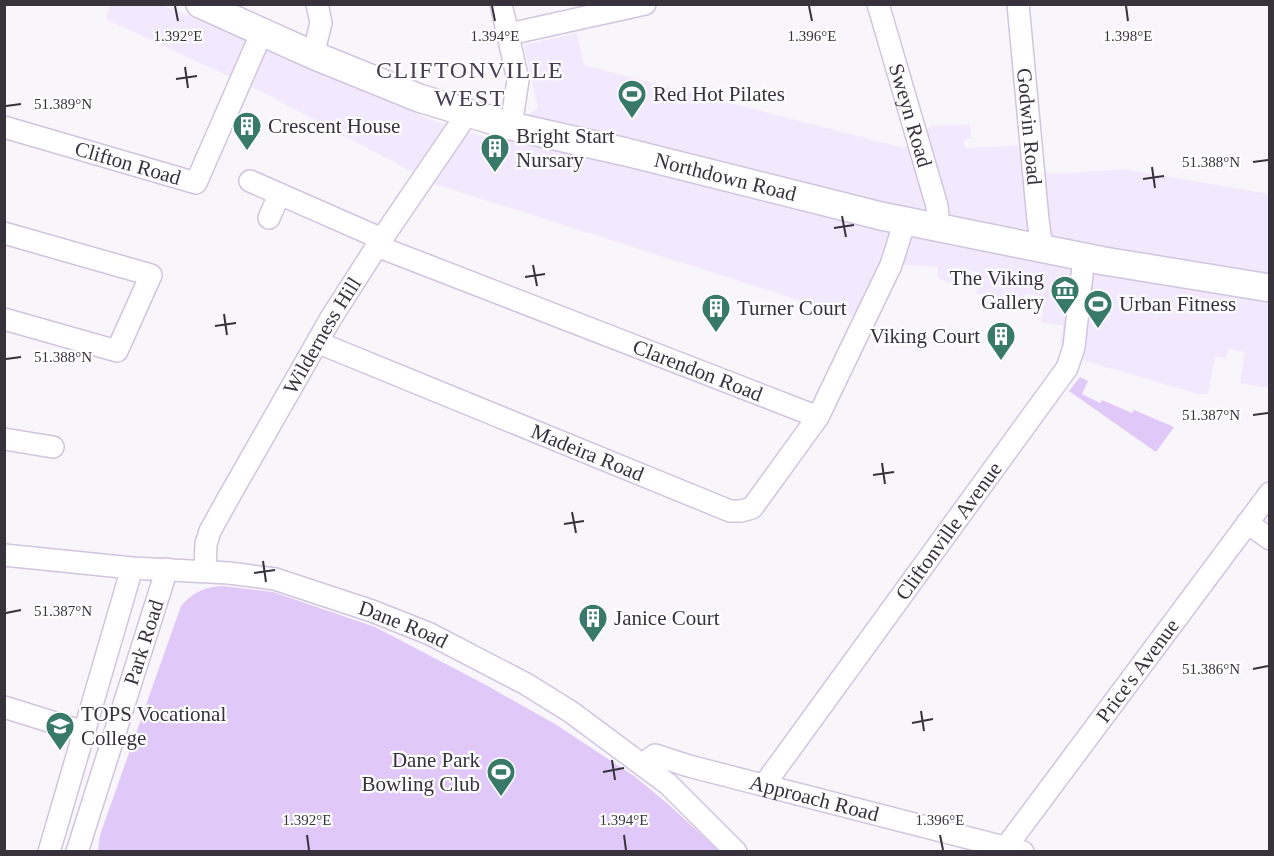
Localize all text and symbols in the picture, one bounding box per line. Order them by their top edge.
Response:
text: 1.392°E [154,28,202,44]
text: 1.394°E [471,28,519,44]
text: 1.396°E [788,28,836,44]
text: 1.398°E [1104,28,1152,44]
district label: CLIFTONVILLE WEST [376,57,564,111]
street label: Sweyn Road [884,61,937,170]
street label: Godwin Road [1012,67,1047,186]
sports icon: Red Hot Pilates [616,78,648,120]
place label: Red Hot Pilates [653,82,785,106]
text: 51.389°N [34,96,92,112]
building icon: Crescent House [231,110,263,152]
place label: Crescent House [268,114,400,138]
place label: Bright Start Nursary [516,124,615,172]
building icon: Bright Start Nursary [479,132,511,174]
street label: Clifton Road [72,136,184,190]
street label: Northdown Road [652,148,799,206]
text: 51.388°N [1182,154,1240,170]
place label: The Viking Gallery [949,266,1044,314]
street label: Wilderness Hill [278,272,366,398]
museum icon: The Viking Gallery [1049,274,1081,316]
sports icon: Urban Fitness [1082,288,1114,330]
building icon: Turner Court [700,292,732,334]
place label: Urban Fitness [1119,292,1236,316]
place label: Turner Court [737,296,847,320]
building icon: Viking Court [985,320,1017,362]
place label: Viking Court [870,324,980,348]
street label: Clarendon Road [629,334,766,407]
text: 51.388°N [34,349,92,365]
text: 51.387°N [1182,407,1240,423]
street label: Madeira Road [528,419,648,487]
street label: Cliftonville Avenue [890,457,1007,605]
street label: Dane Road [356,595,452,653]
street label: Park Road [119,596,169,688]
building icon: Janice Court [577,602,609,644]
text: 51.387°N [34,603,92,619]
place label: Janice Court [614,606,720,630]
street label: Price's Avenue [1091,614,1184,727]
text: 51.386°N [1182,661,1240,677]
place label: TOPS Vocational College [81,702,226,750]
school or university icon: TOPS Vocational College [44,710,76,752]
place label: Dane Park Bowling Club [362,748,480,796]
sports icon: Dane Park Bowling Club [485,756,517,798]
street label: Approach Road [747,770,882,826]
text: 1.392°E [283,812,331,828]
text: 1.394°E [600,812,648,828]
text: 1.396°E [916,812,964,828]

